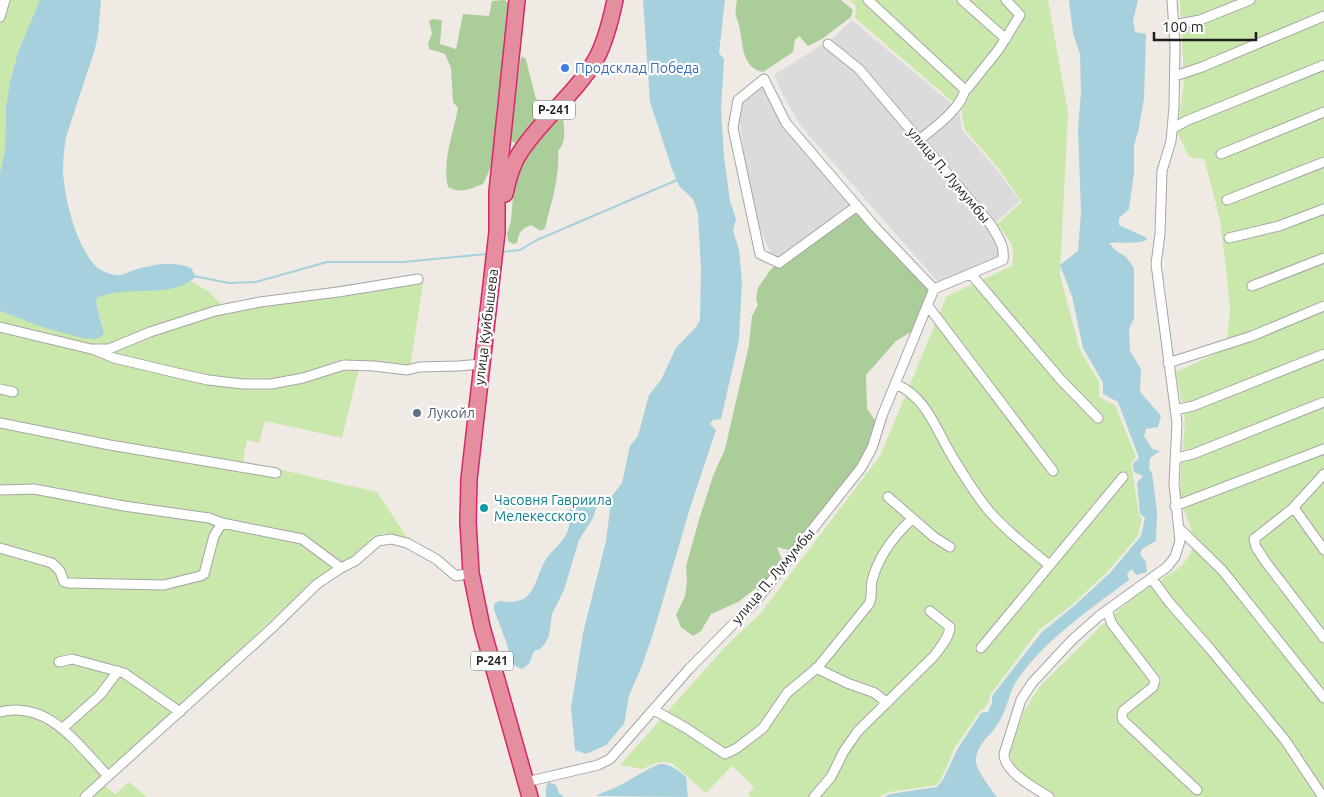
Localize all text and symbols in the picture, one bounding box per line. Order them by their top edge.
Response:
scale bar [1154,10,1256,42]
text: 100 m [1162,18,1204,35]
place label: Продсклад Победа [575,60,699,76]
marker: Продсклад Победа [559,62,571,74]
road number: Р-241 [533,100,575,120]
street label: улица П. Лумумбы [904,124,994,226]
street label: улица Куйбышева [471,268,501,386]
place label: Лукойл [427,405,475,421]
marker: Лукойл [411,407,423,419]
place label: Часовня Гавриила Мелекесского [494,492,612,524]
marker: Часовня Гавриила Мелекесского [478,502,490,514]
street label: улица П. Лумумбы [728,525,818,627]
road number: Р-241 [471,651,513,670]

